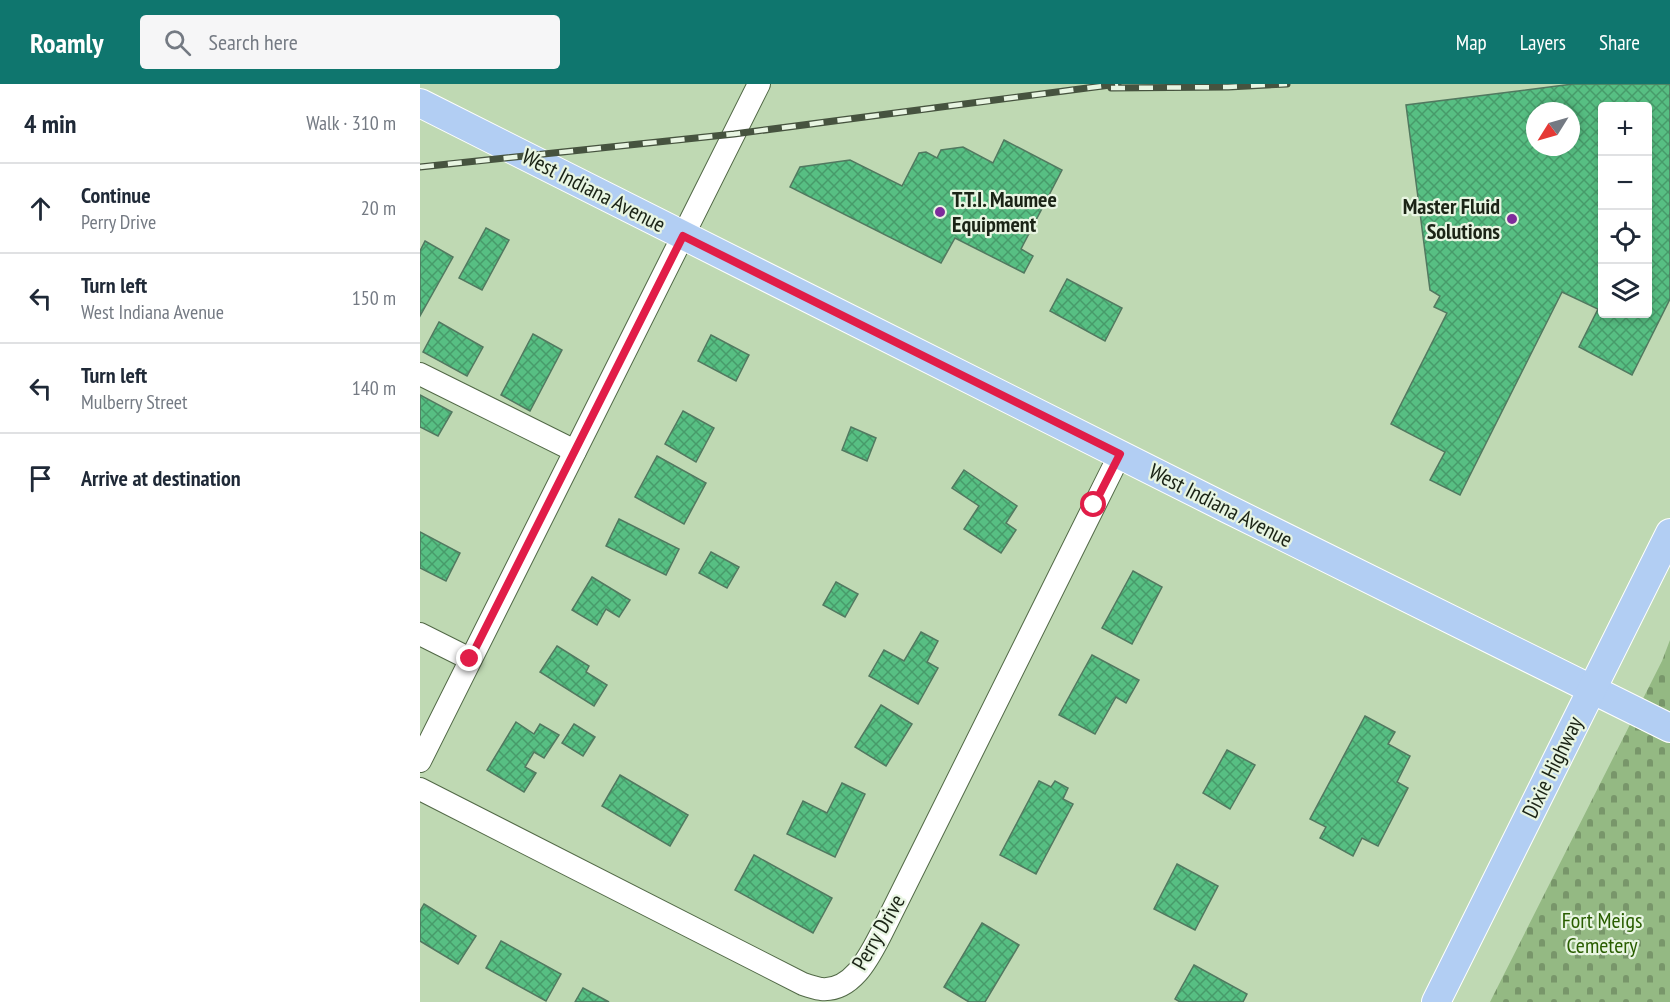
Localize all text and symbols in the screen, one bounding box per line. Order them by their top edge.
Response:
search box [140,15,560,69]
text: Roamly [30,24,104,61]
icon: search [161,26,194,59]
text: Search here [209,28,298,56]
text: Map [1456,29,1487,56]
text: Layers [1520,29,1566,56]
text: Share [1599,29,1640,56]
north arrow [1526,102,1580,156]
map controls [1598,102,1652,318]
button: + [1598,102,1652,156]
text: 4 min [24,107,77,140]
text: Walk · 310 m [306,110,396,136]
street label: West Indiana Avenue [518,142,670,238]
button: − [1598,156,1652,210]
text: Continue [81,181,151,209]
place label: T.T.I. Maumee Equipment [952,185,1057,238]
icon: ahead [24,192,57,225]
place label: Master Fluid Solutions [1403,192,1500,245]
text: 20 m [361,195,396,221]
marker: T.T.I. Maumee Equipment [933,205,947,219]
text: Perry Drive [81,209,156,235]
button: locate [1598,210,1652,264]
marker: Master Fluid Solutions [1505,212,1519,226]
button: layers [1598,264,1652,318]
text: Turn left [81,271,147,299]
icon: left [24,282,57,315]
text: 150 m [352,285,396,311]
text: West Indiana Avenue [81,299,224,325]
text: Turn left [81,361,147,389]
icon: left [24,372,57,405]
text: 140 m [352,375,396,401]
text: Mulberry Street [81,389,188,415]
street label: West Indiana Avenue [1145,457,1297,553]
icon: arrive [24,462,57,495]
text: Arrive at destination [81,464,241,492]
route start [1080,491,1106,517]
route end [456,645,482,671]
street label: Dixie Highway [1515,711,1589,822]
street label: Perry Drive [845,889,911,975]
park label: Fort Meigs Cemetery [1562,906,1642,959]

